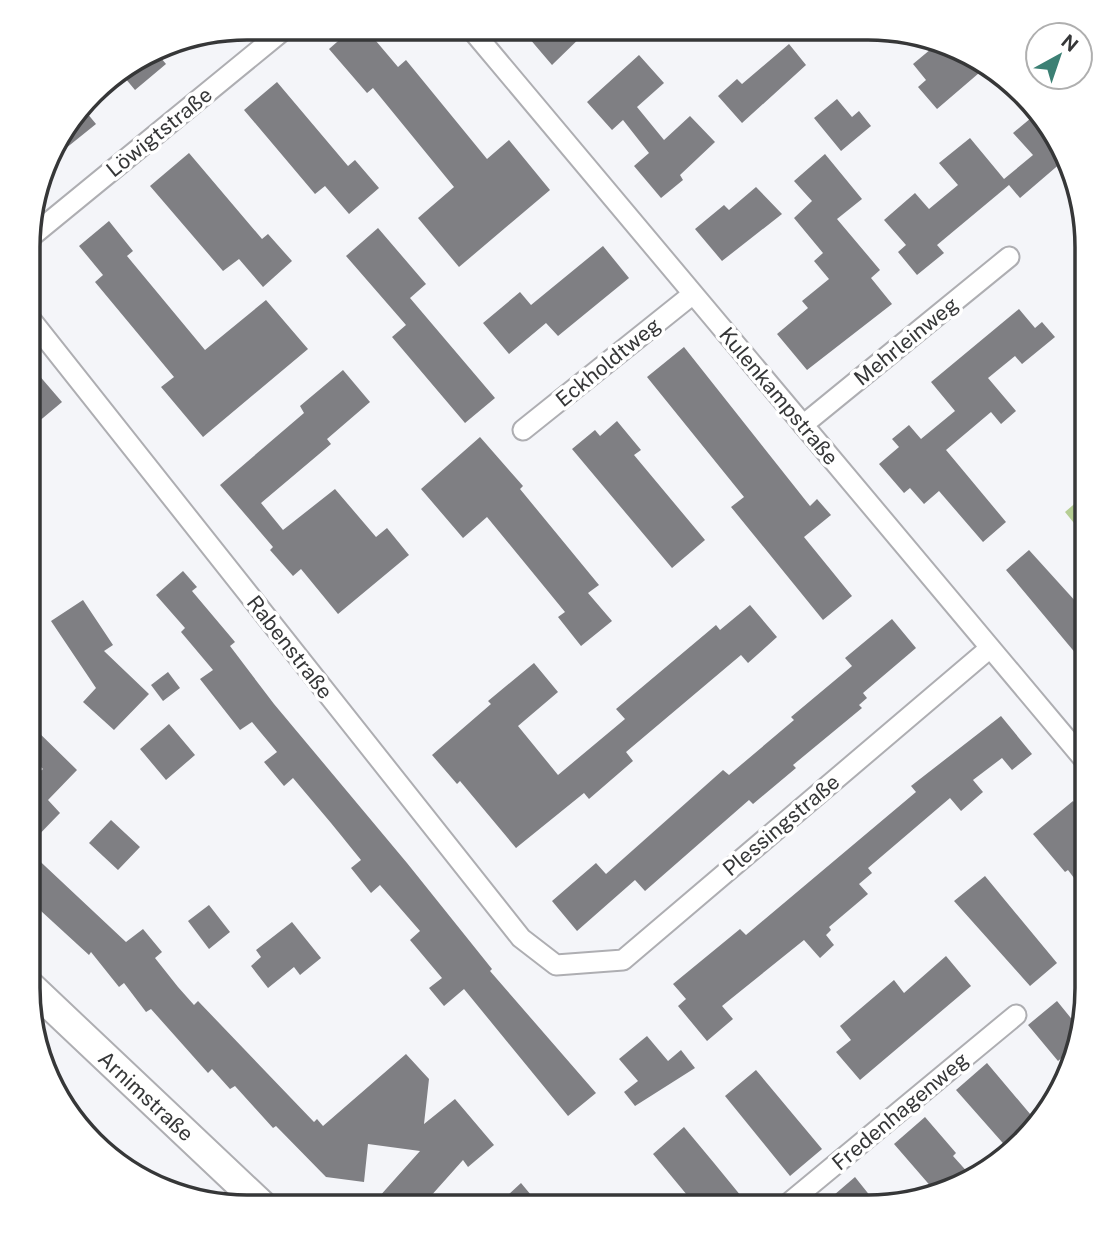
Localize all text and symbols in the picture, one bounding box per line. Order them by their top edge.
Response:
north arrow [1024,21,1094,91]
text: N [1057,30,1083,56]
street label: Löwigtstraße [101,82,217,182]
street label: Mehrleinweg [849,291,963,391]
street label: Eckholdtweg [551,312,665,412]
street label: Kulenkampstraße [714,322,844,470]
street label: Rabenstraße [242,590,338,704]
street label: Plessingstraße [718,769,844,881]
street label: Arnimstraße [93,1046,199,1146]
street label: Fredenhagenweg [827,1047,973,1175]

